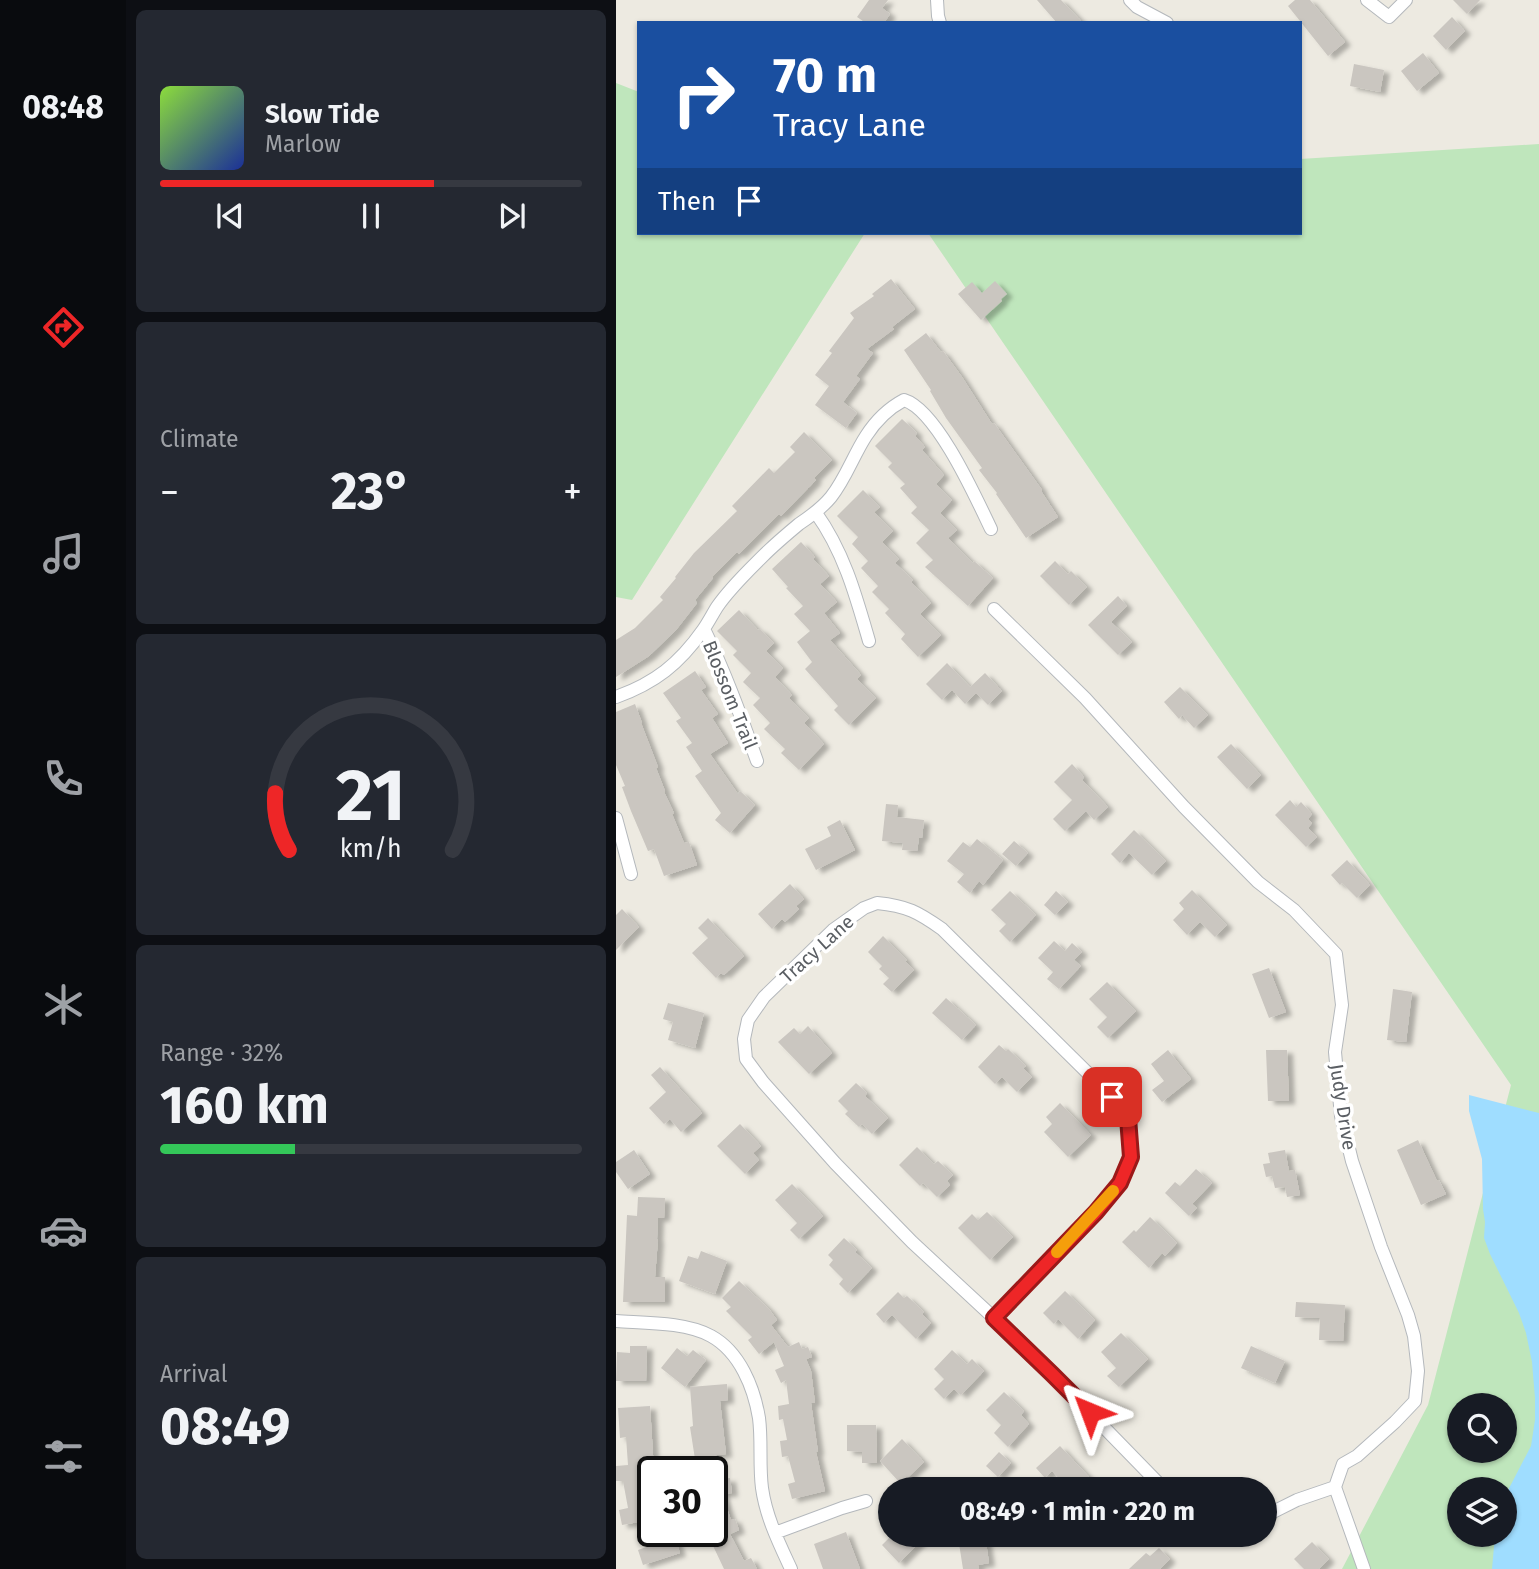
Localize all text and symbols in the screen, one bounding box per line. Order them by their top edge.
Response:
text: 70 m [773,46,877,105]
icon: right [658,49,749,140]
text: 08:48 [22,88,104,126]
text: Slow Tide [265,99,380,130]
text: Tracy Lane [773,106,926,144]
text: Marlow [265,130,341,158]
icon: arrive [730,182,768,220]
text: Then [658,186,716,217]
icon: previous [211,197,249,235]
icon: pause [352,197,390,235]
icon: next [493,197,531,235]
icon: directions [39,303,88,352]
text: Climate [160,425,239,453]
text: 23° [331,460,411,523]
text: − [160,469,179,515]
text: + [563,469,582,515]
icon: music [39,529,88,578]
street label: Blossom Trail [698,637,762,753]
text: 21 [336,753,406,840]
icon: phone [39,754,88,803]
text: km/h [340,834,402,864]
street label: Tracy Lane [776,910,858,988]
icon: climate [39,980,88,1029]
text: Range · 32% [160,1039,283,1067]
street label: Judy Drive [1325,1062,1361,1152]
pin [1082,1067,1142,1127]
text: 160 km [160,1074,329,1137]
icon: arrive [1093,1078,1131,1116]
icon: car [39,1206,88,1255]
text: Arrival [160,1360,227,1388]
position arrow [1053,1375,1127,1449]
map controls [1447,1393,1517,1547]
button: search [1447,1393,1517,1463]
text: 08:49 [160,1395,290,1458]
icon: filters [39,1432,88,1481]
speed limit sign: 30 [637,1456,728,1547]
button: layers [1447,1477,1517,1547]
text: 08:49 · 1 min · 220 m [960,1496,1195,1527]

